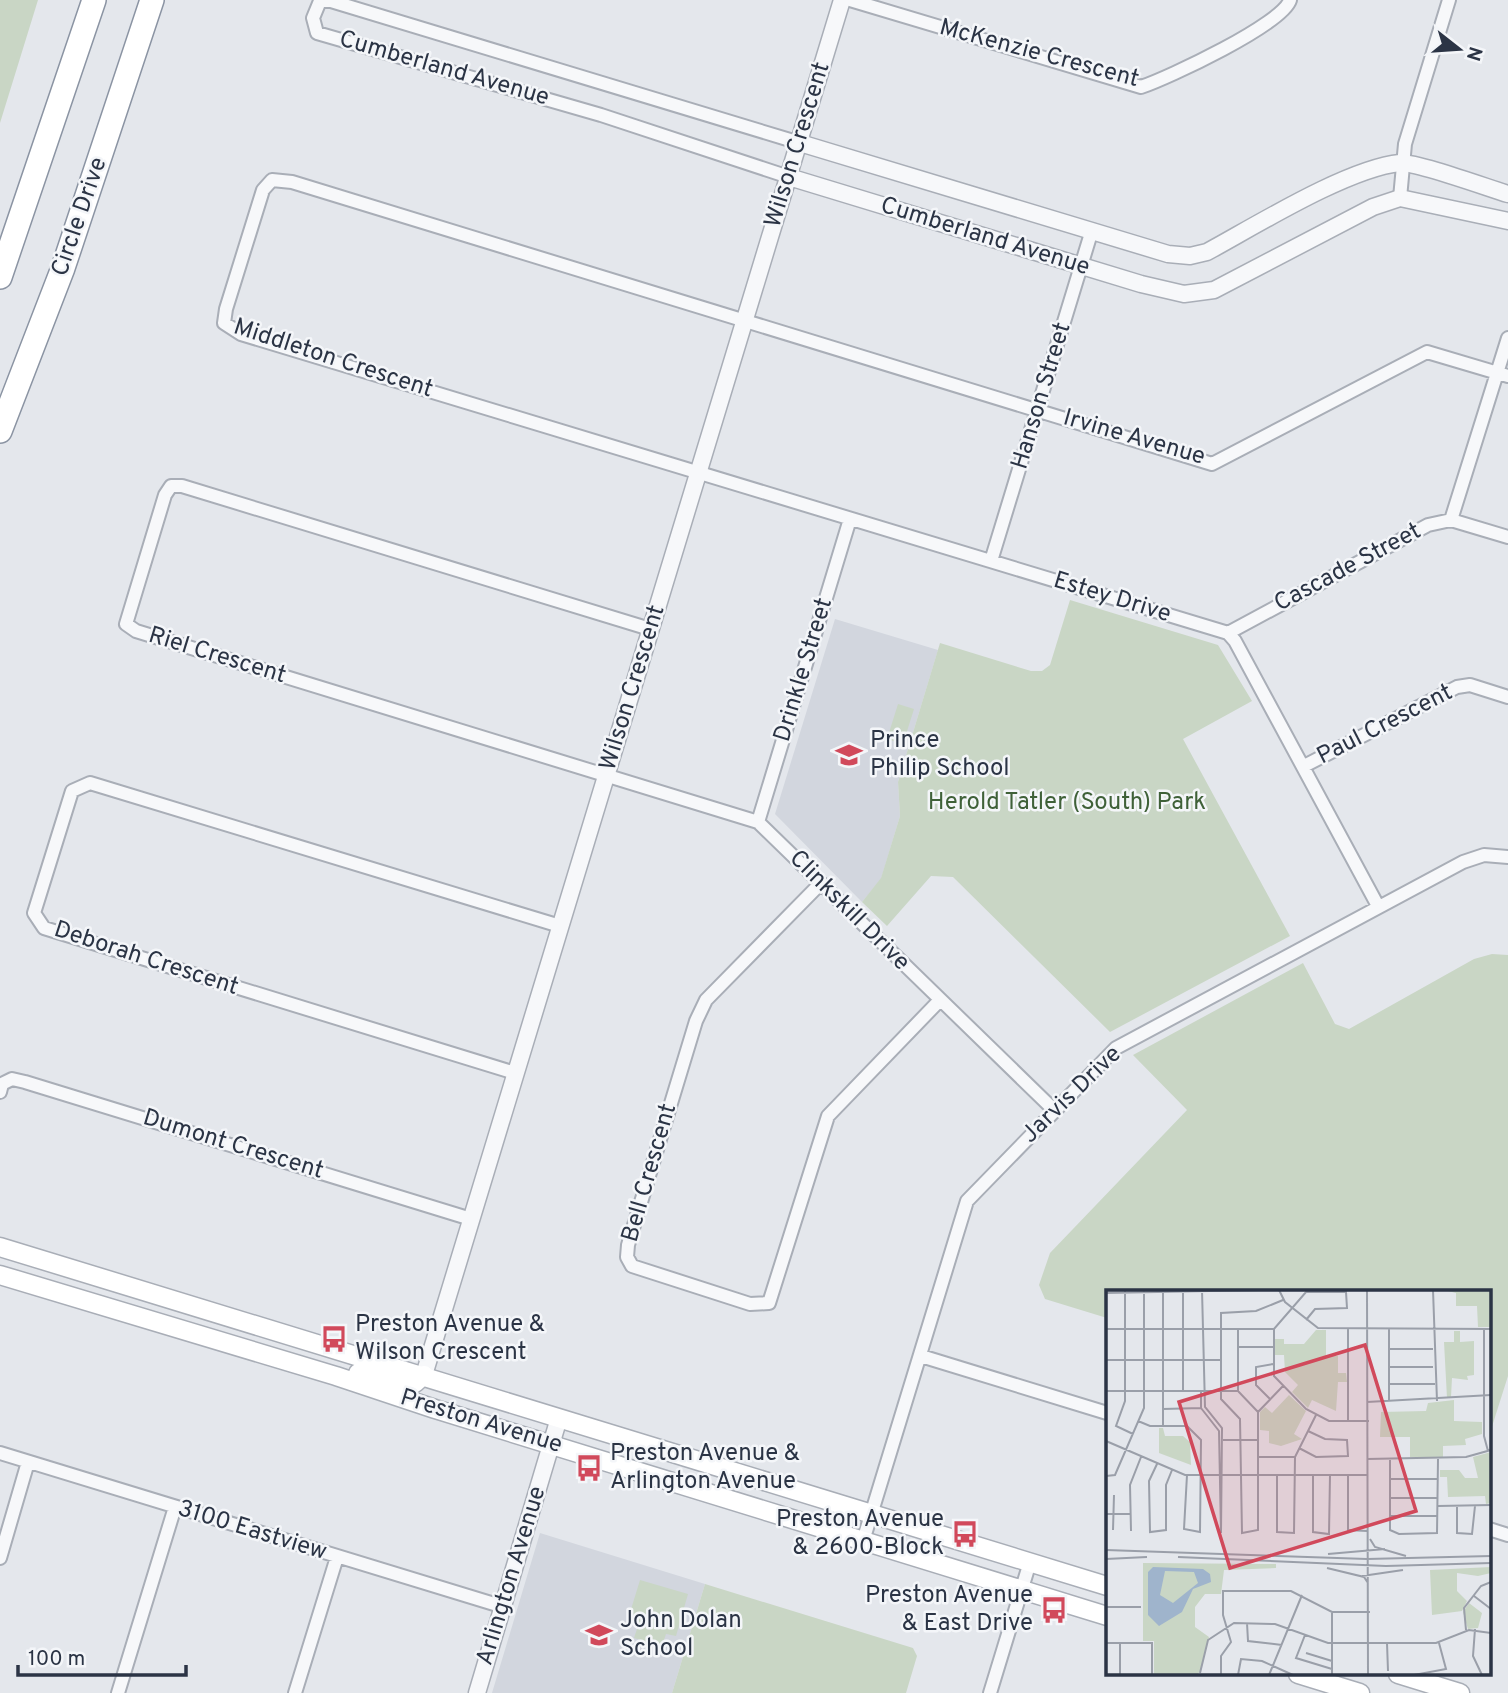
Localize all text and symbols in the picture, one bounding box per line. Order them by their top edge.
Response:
street label: McKenzie Crescent [936,13,1142,95]
north arrow [1424,14,1494,84]
street label: Cumberland Avenue [335,25,553,113]
text: N [1460,43,1487,63]
street label: Wilson Crescent [759,59,837,231]
street label: Circle Drive [46,153,114,281]
street label: Cumberland Avenue [877,191,1093,283]
street label: Middleton Crescent [229,313,437,405]
street label: Hanson Street [1005,319,1079,473]
street label: Irvine Avenue [1059,403,1209,473]
street label: Cascade Street [1269,517,1427,619]
street label: Estey Drive [1050,566,1174,630]
street label: Drinkle Street [768,594,840,746]
street label: Wilson Crescent [594,602,672,774]
street label: Riel Crescent [145,621,289,691]
street label: Paul Crescent [1312,678,1458,772]
place label: Prince Philip School [870,726,1010,784]
school or university icon: Prince Philip School [834,740,864,770]
park label: Herold Tatler (South) Park [928,788,1206,818]
street label: Clinkskill Drive [782,844,916,978]
street label: Deborah Crescent [50,915,242,1003]
street label: Jarvis Drive [1016,1040,1128,1150]
street label: Bell Crescent [616,1100,684,1246]
street label: Dumont Crescent [139,1103,327,1187]
inset map [1106,1290,1490,1676]
place label: Preston Avenue & Wilson Crescent [355,1310,545,1368]
bus stop icon: Preston Avenue & Wilson Crescent [319,1324,349,1354]
street label: Preston Avenue [396,1383,566,1461]
place label: Preston Avenue & Arlington Avenue [610,1439,800,1497]
bus stop icon: Preston Avenue & Arlington Avenue [574,1453,604,1483]
street label: Arlington Avenue [470,1483,554,1669]
street label: 3100 Eastview [174,1494,330,1568]
place label: Preston Avenue & 2600-Block [776,1505,944,1563]
bus stop icon: Preston Avenue & 2600-Block [950,1519,980,1549]
place label: Preston Avenue & East Drive [865,1581,1033,1639]
bus stop icon: Preston Avenue & East Drive [1039,1595,1069,1625]
place label: John Dolan School [620,1606,742,1664]
school or university icon: John Dolan School [584,1620,614,1650]
scale bar [18,1634,186,1678]
text: 100 m [28,1646,85,1673]

